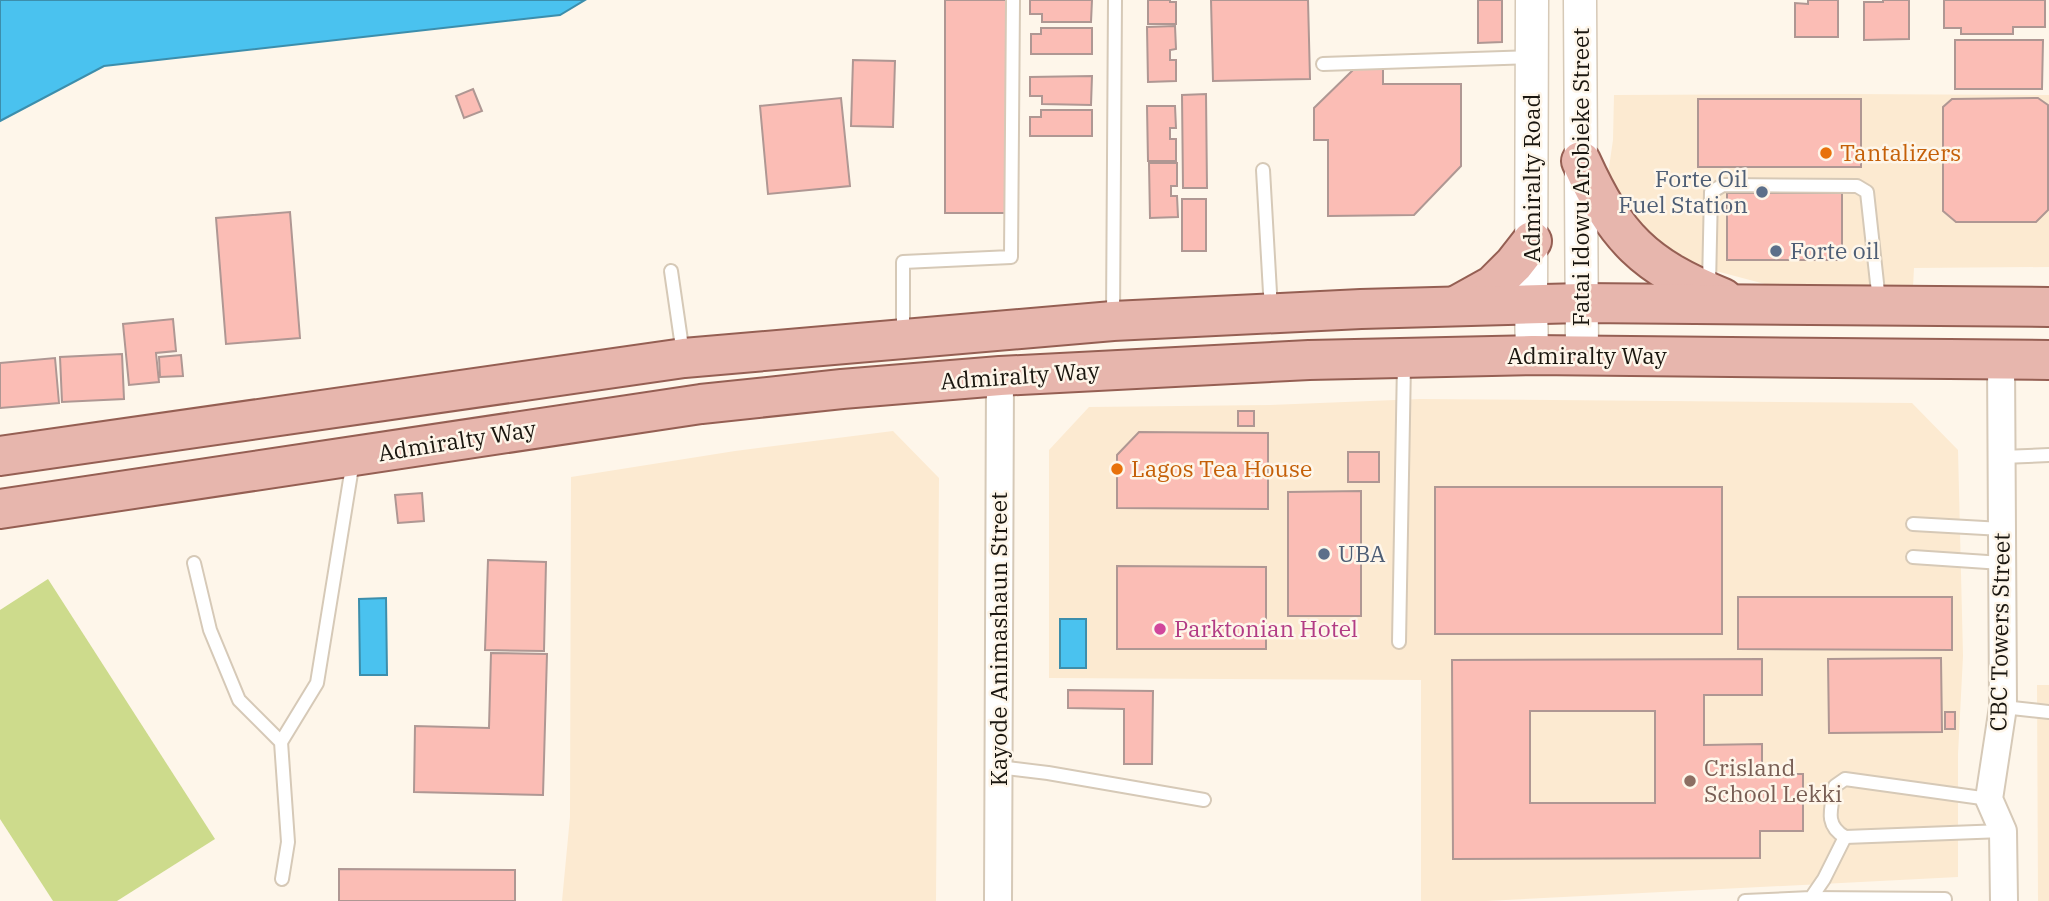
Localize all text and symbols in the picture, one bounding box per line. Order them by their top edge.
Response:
street label: Fatai Idowu Arobieke Street [1565,28,1595,326]
street label: Admiralty Road [1516,93,1546,263]
place label: Tantalizers [1840,137,1961,167]
marker: Tantalizers [1818,145,1834,161]
place label: Forte Oil Fuel Station [1618,163,1748,219]
marker: Forte Oil Fuel Station [1754,184,1770,200]
place label: Forte oil [1790,235,1880,265]
marker: Forte oil [1768,243,1784,259]
street label: Admiralty Way [1507,340,1668,370]
street label: Admiralty Way [939,354,1101,396]
street label: Admiralty Way [376,413,539,467]
place label: Lagos Tea House [1131,453,1312,483]
marker: Lagos Tea House [1109,461,1125,477]
street label: Kayode Animashaun Street [983,492,1013,786]
street label: CBC Towers Street [1982,532,2016,732]
place label: UBA [1338,538,1386,568]
marker: UBA [1316,546,1332,562]
place label: Parktonian Hotel [1174,613,1358,643]
marker: Parktonian Hotel [1152,621,1168,637]
place label: Crisland School Lekki [1704,752,1842,808]
marker: Crisland School Lekki [1682,773,1698,789]

